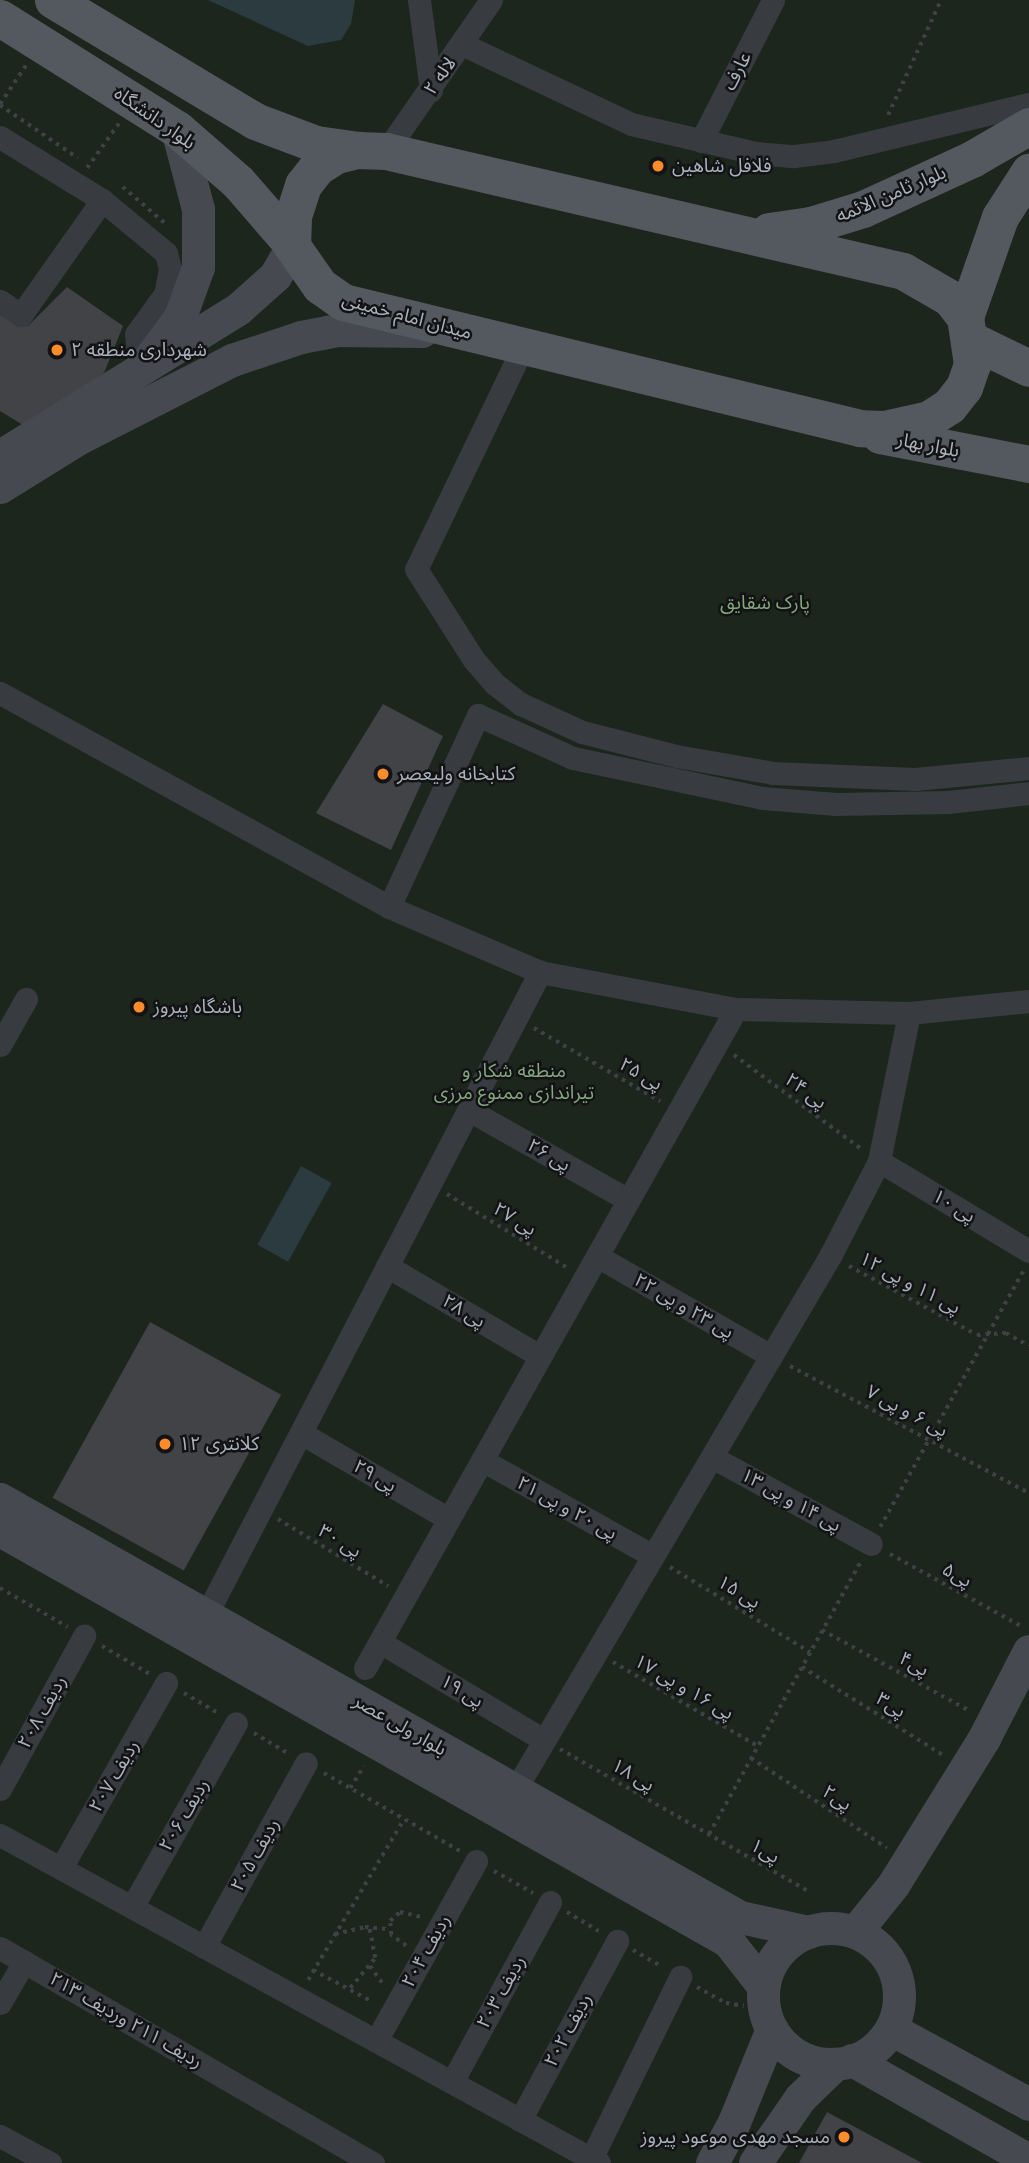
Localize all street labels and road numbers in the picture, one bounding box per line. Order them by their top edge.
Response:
street label: عارف [718,48,756,94]
street label: لاله ۲ [419,53,461,99]
street label: بلوار دانشگاه [110,82,200,154]
street label: بلوار ثامن الائمه [833,161,949,227]
street label: میدان امام خمینی [340,288,474,344]
street label: بلوار بهار [895,428,961,462]
street label: پی ۲۵ [615,1053,667,1095]
street label: پی ۲۴ [781,1068,831,1114]
street label: پی ۲۶ [523,1134,575,1176]
street label: پی ۱۰ [928,1184,980,1228]
street label: پی ۲۷ [489,1197,541,1241]
street label: پی ۱۱ و پی ۱۲ [856,1247,964,1319]
street label: پی ۲۳ و پی ۲۲ [630,1268,738,1344]
street label: پی ۲۸ [438,1289,490,1333]
street label: پی ۶ و پی ۷ [862,1380,952,1442]
street label: پی ۲۹ [349,1455,401,1497]
street label: پی ۱۴ و پی ۱۳ [737,1463,845,1537]
street label: پی ۲۰ و پی ۲۱ [513,1471,621,1545]
street label: پی ۳۰ [314,1519,366,1563]
street label: پی۵ [938,1558,976,1592]
street label: پی ۱۵ [713,1570,765,1614]
street label: پی۴ [895,1647,933,1681]
street label: پی ۱۶ و پی ۱۷ [630,1649,738,1725]
street label: پی ۱۹ [436,1669,488,1713]
street label: ردیف ۲۰۸ [13,1672,71,1752]
street label: پی۳ [872,1687,910,1723]
street label: بلوار ولی عصر [349,1689,451,1761]
street label: ردیف ۲۰۷ [84,1736,144,1816]
street label: پی ۱۸ [607,1754,659,1796]
street label: ردیف ۲۰۶ [154,1775,214,1855]
street label: پی۲ [818,1780,856,1816]
street label: ردیف ۲۰۵ [226,1815,284,1895]
street label: پی۱ [746,1833,784,1869]
street label: ردیف ۲۰۴ [397,1911,455,1991]
street label: ردیف ۲۰۳ [472,1952,530,2032]
street label: ردیف ۲۱۱ وردیف ۲۱۳ [46,1967,206,2073]
street label: ردیف ۲۰۲ [539,1990,597,2070]

